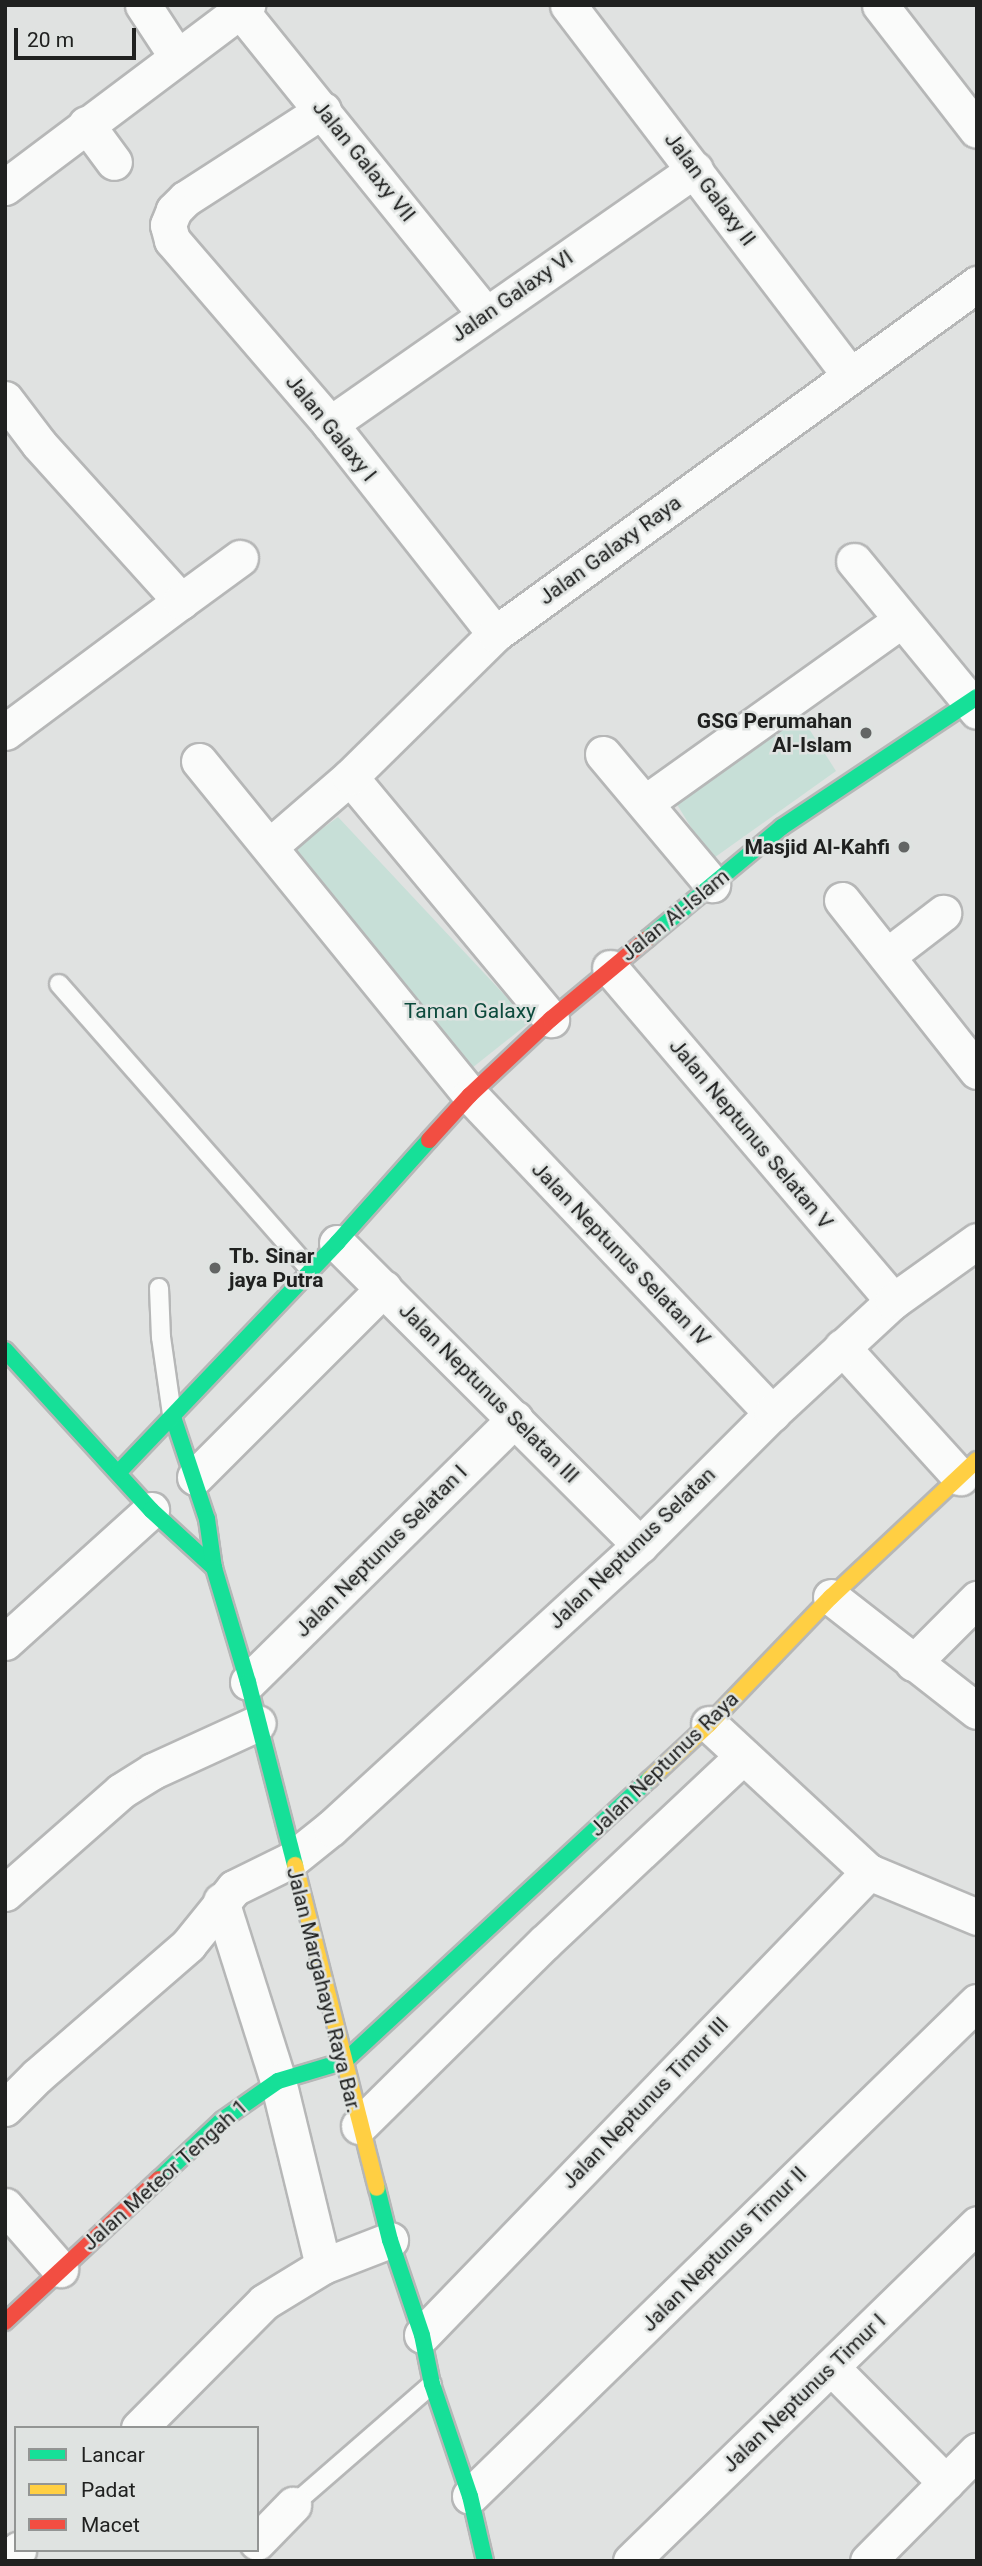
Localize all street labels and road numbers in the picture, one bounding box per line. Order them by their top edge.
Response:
street label: Jalan Galaxy VII [307,95,421,227]
street label: Jalan Galaxy II [659,127,761,251]
street label: Jalan Galaxy VI [446,245,578,347]
street label: Jalan Galaxy I [280,370,382,486]
street label: Jalan Galaxy Raya [534,490,686,610]
street label: Jalan Al-Islam [616,864,734,966]
street label: Jalan Neptunus Selatan V [664,1034,838,1234]
street label: Jalan Neptunus Selatan IV [526,1157,716,1351]
street label: Jalan Neptunus Selatan III [394,1298,584,1488]
street label: Jalan Neptunus Selatan I [290,1460,472,1642]
street label: Jalan Neptunus Selatan [543,1462,721,1634]
street label: Jalan Neptunus Raya [584,1686,744,1842]
street label: Jalan Margahayu Raya Bar. [281,1865,367,2115]
street label: Jalan Neptunus Timur III [556,2012,734,2194]
street label: Jalan Meteor Tengah 1 [77,2094,253,2256]
street label: Jalan Neptunus Timur II [636,2161,812,2337]
street label: Jalan Neptunus Timur I [717,2308,891,2478]

